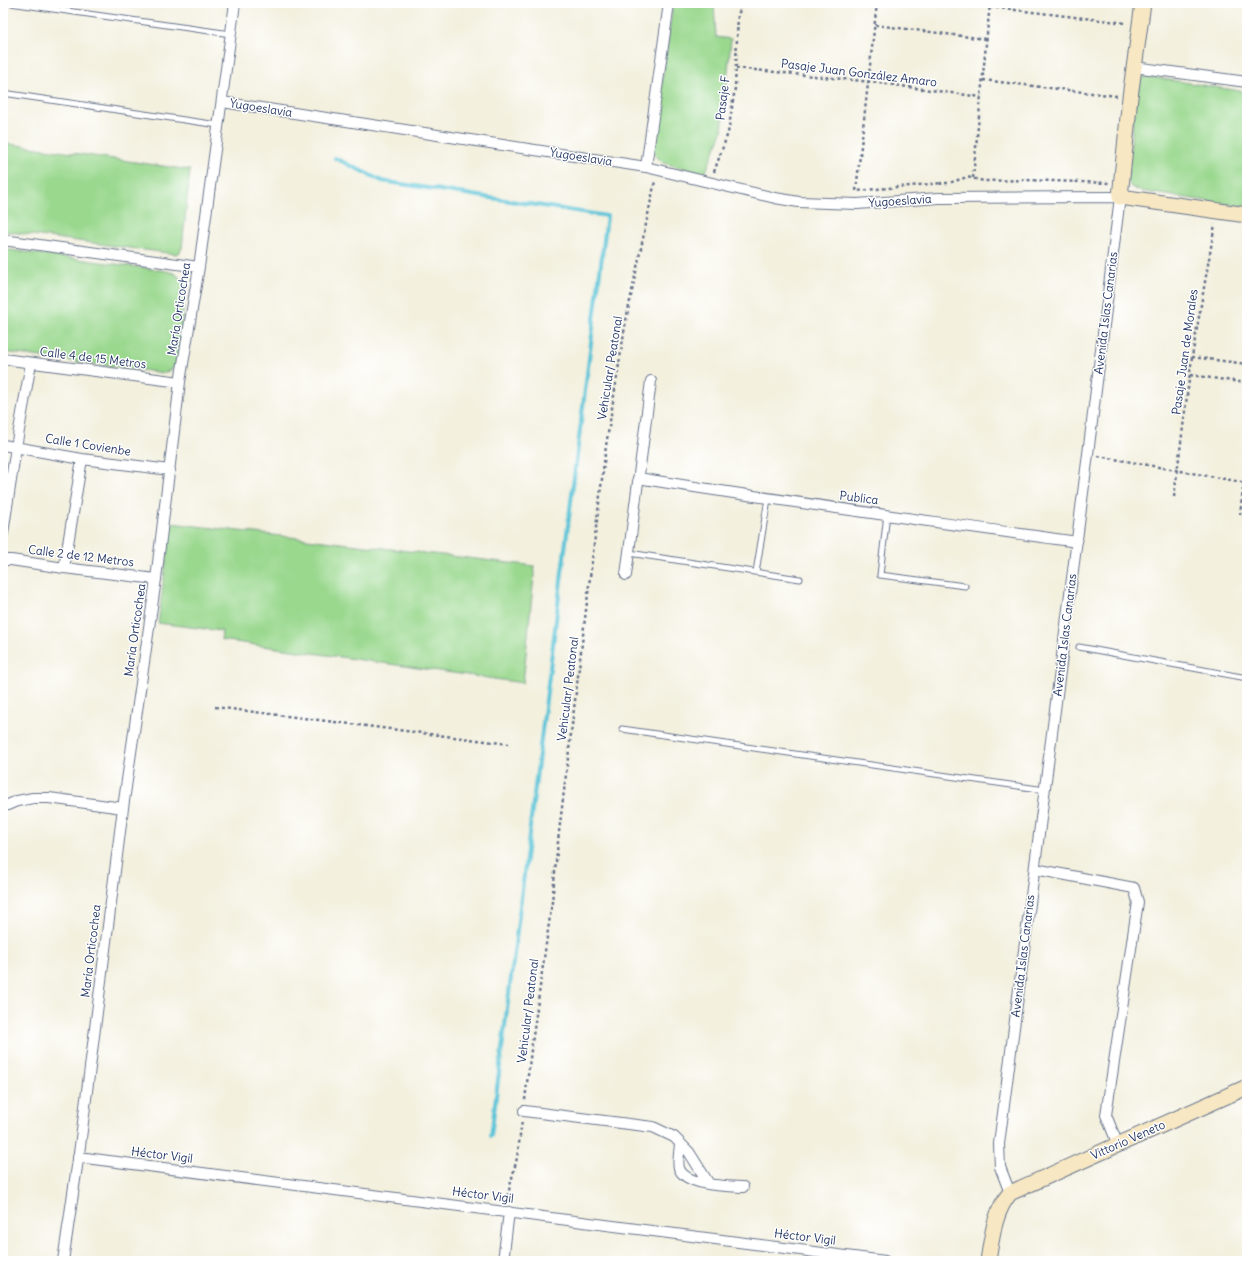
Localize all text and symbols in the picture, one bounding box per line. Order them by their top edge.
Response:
street label: Pasaje Juan González Amaro [780,55,938,90]
street label: Pasaje F [712,75,733,121]
street label: Yugoeslavia [229,95,294,120]
street label: Yugoeslavia [549,144,614,169]
street label: Yugoeslavia [868,191,932,210]
street label: Avenida Islas Canarias [1091,251,1120,375]
street label: María Orticochea [164,261,193,356]
street label: Pasaje Juan de Morales [1168,288,1201,416]
street label: Vehicular/ Peatonal [594,315,625,421]
street label: Calle 4 de 15 Metros [39,344,147,371]
street label: Calle 1 Covienbe [44,430,132,459]
street label: Publica [839,488,880,507]
street label: Calle 2 de 12 Metros [27,542,135,569]
street label: Avenida Islas Canarias [1050,573,1079,697]
street label: María Orticochea [121,582,148,677]
street label: Vehicular/ Peatonal [554,636,581,742]
street label: Avenida Islas Canarias [1008,894,1037,1018]
street label: María Orticochea [77,903,104,998]
street label: Vehicular/ Peatonal [514,958,541,1064]
street label: Vittorio Veneto [1088,1116,1168,1163]
street label: Héctor Vigil [130,1143,194,1166]
street label: Héctor Vigil [451,1183,515,1206]
street label: Héctor Vigil [773,1225,837,1248]

